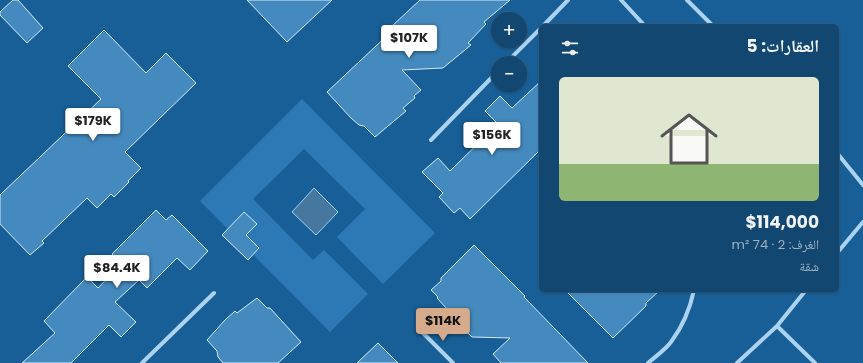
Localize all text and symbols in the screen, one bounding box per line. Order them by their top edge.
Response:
map controls [491,12,527,92]
button: + [491,12,527,48]
pin: $107K [381,25,437,59]
text: $107K [390,28,428,47]
text: العقارات: 5 [747,34,819,58]
icon: filters [559,37,581,59]
button: − [491,56,527,92]
icon: home [653,103,725,175]
pin: $179K [65,108,121,142]
text: $179K [74,111,112,130]
pin: $156K [464,122,520,156]
text: $156K [472,125,512,144]
text: $114,000 [745,210,819,234]
text: الغرف: 2 · 74 m² [732,235,819,254]
pin: $84.4K [84,255,150,289]
text: شقة [800,257,819,276]
text: $84.4K [93,258,141,277]
pin: $114K [415,308,471,342]
text: $114K [425,311,461,330]

